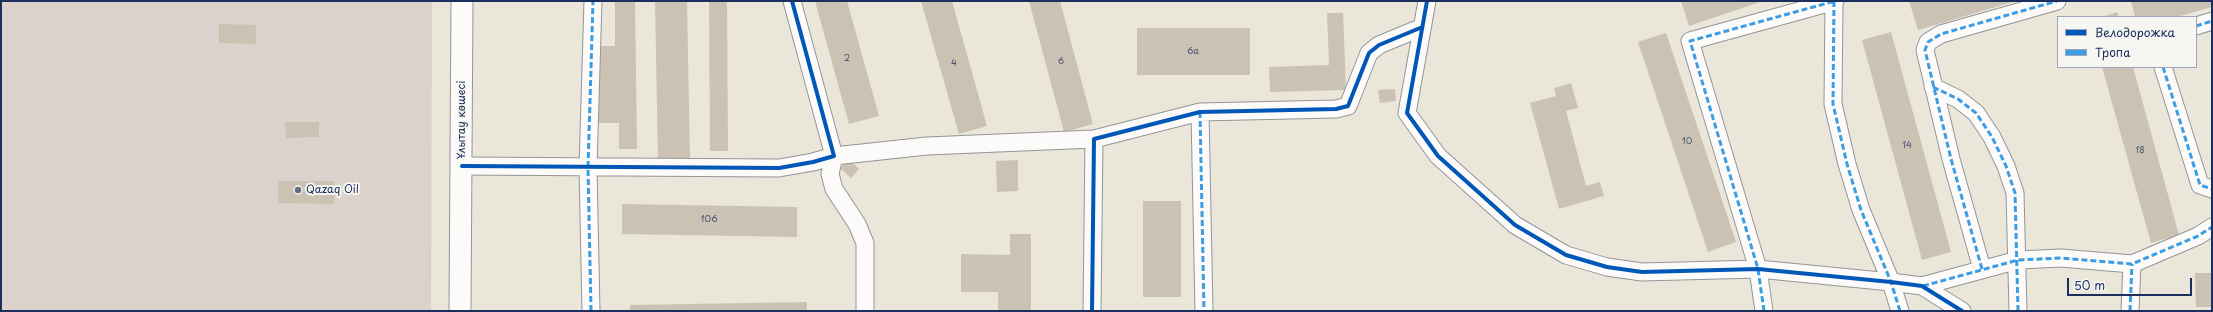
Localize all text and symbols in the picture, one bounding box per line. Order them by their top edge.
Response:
legend [2057,16,2197,68]
text: Велодорожка [2095,23,2175,41]
text: Тропа [2095,43,2131,61]
house number: 6а [1187,47,1199,57]
house number: 2 [844,54,850,64]
house number: 6 [1058,57,1064,67]
house number: 4 [951,59,957,69]
street label: Ұлытау көшесі [455,81,469,159]
house number: 10 [1682,137,1692,147]
house number: 14 [1902,141,1912,151]
house number: 18 [2135,146,2145,156]
place label: Qazaq Oil [306,183,359,197]
marker: Qazaq Oil [293,185,303,195]
house number: 106 [701,215,717,225]
scale bar [2069,270,2194,296]
text: 50 m [2074,276,2105,294]

